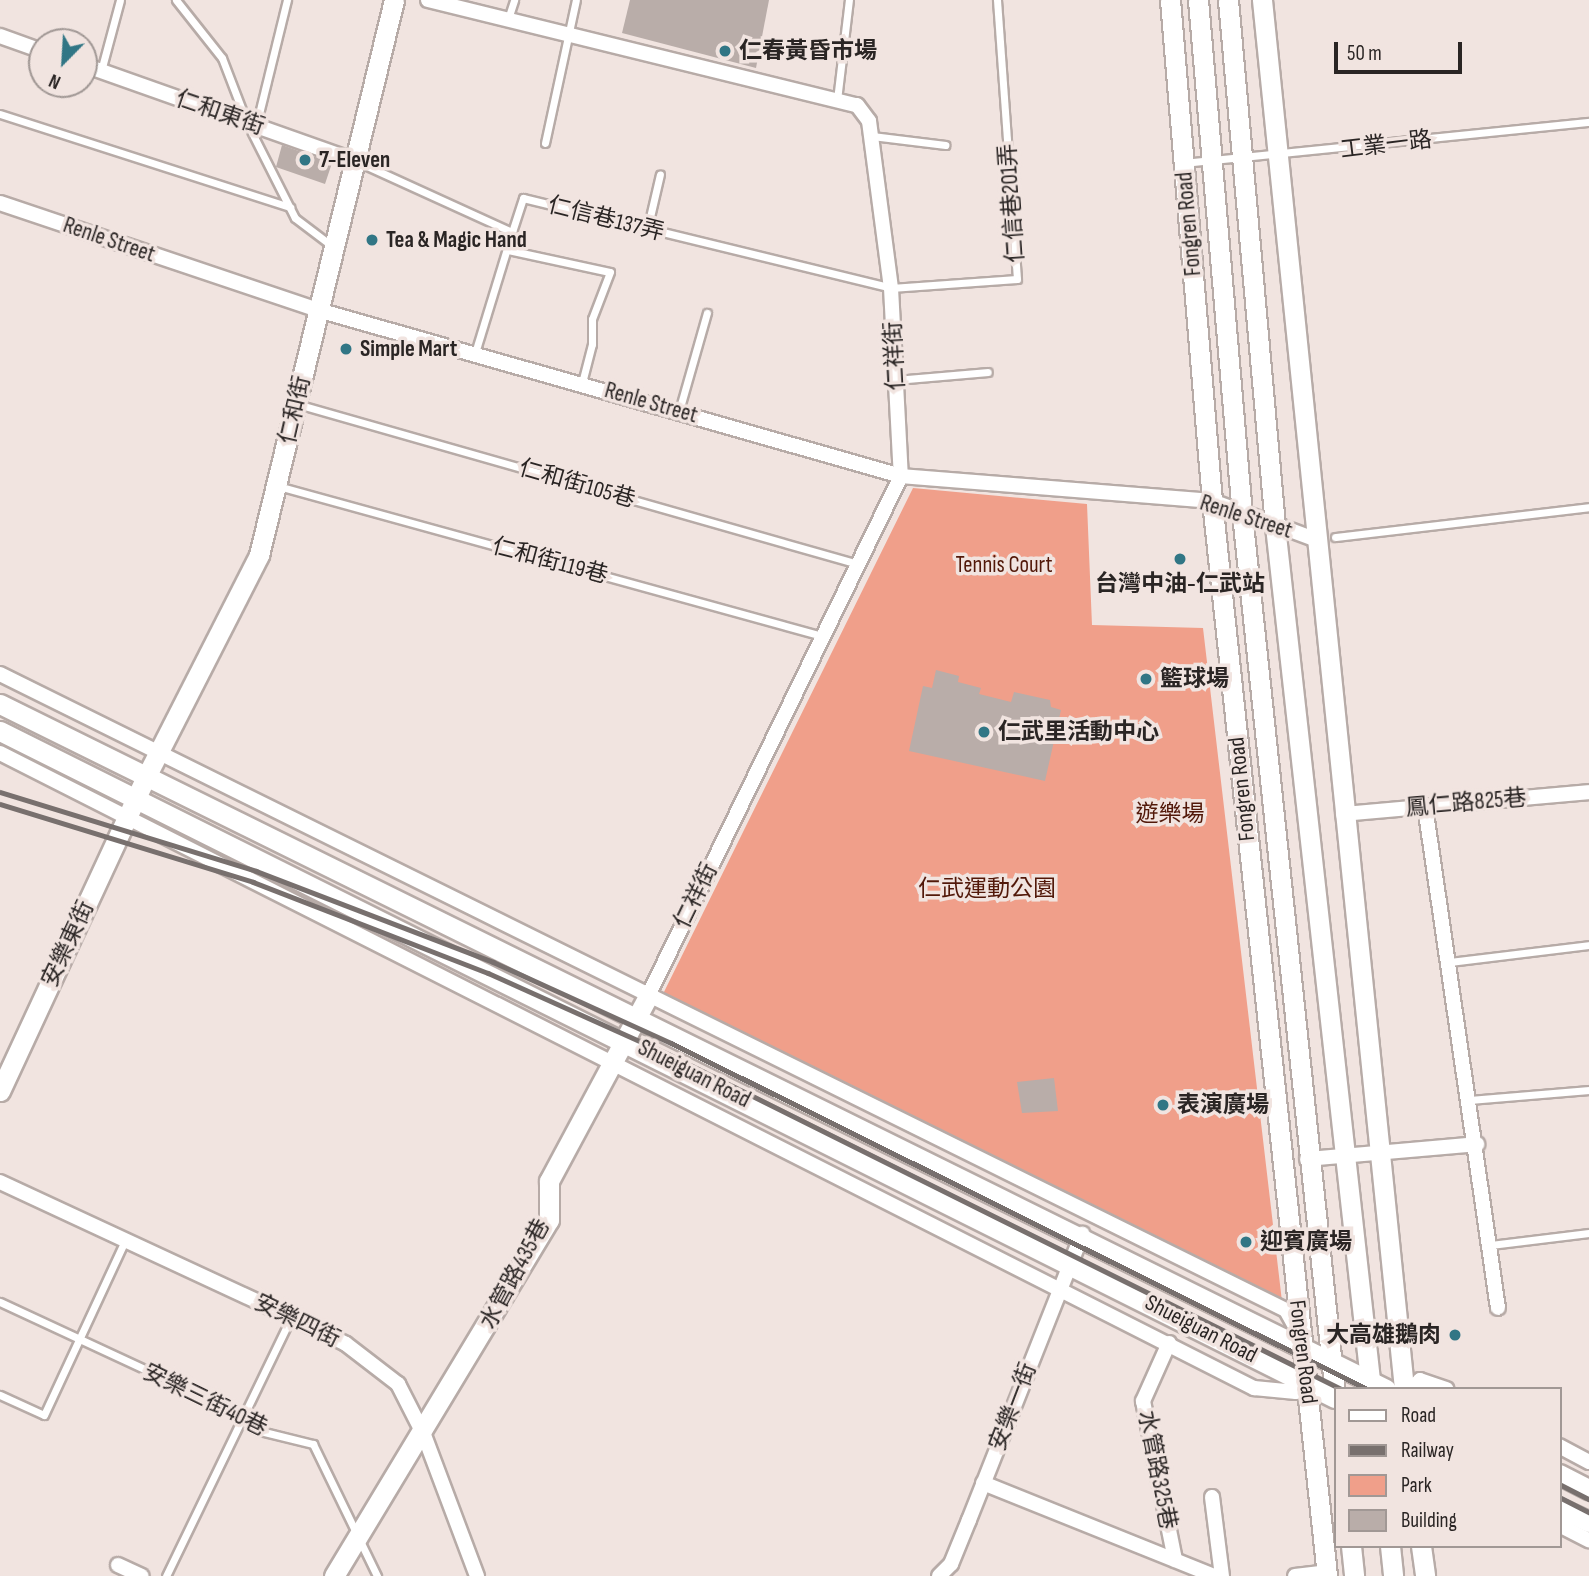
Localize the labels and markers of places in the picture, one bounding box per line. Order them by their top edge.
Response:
place label: 仁春黃昏市場 [739,37,877,65]
marker: 仁春黃昏市場 [717,43,733,59]
place label: 7-Eleven [319,146,390,174]
marker: 7-Eleven [297,152,313,168]
place label: Tea & Magic Hand [386,226,527,254]
marker: Tea & Magic Hand [364,232,380,248]
place label: Simple Mart [360,335,457,363]
marker: Simple Mart [338,341,354,357]
marker: 台灣中油-仁武站 [1172,551,1188,567]
place label: 台灣中油-仁武站 [1095,570,1265,598]
place label: 籃球場 [1160,665,1229,693]
marker: 籃球場 [1138,671,1154,687]
place label: 仁武里活動中心 [998,718,1159,746]
marker: 仁武里活動中心 [976,724,992,740]
place label: 表演廣場 [1177,1091,1269,1119]
marker: 表演廣場 [1155,1097,1171,1113]
place label: 迎賓廣場 [1260,1228,1352,1256]
marker: 迎賓廣場 [1238,1234,1254,1250]
place label: 大高雄鵝肉 [1326,1321,1441,1349]
marker: 大高雄鵝肉 [1447,1327,1463,1343]

